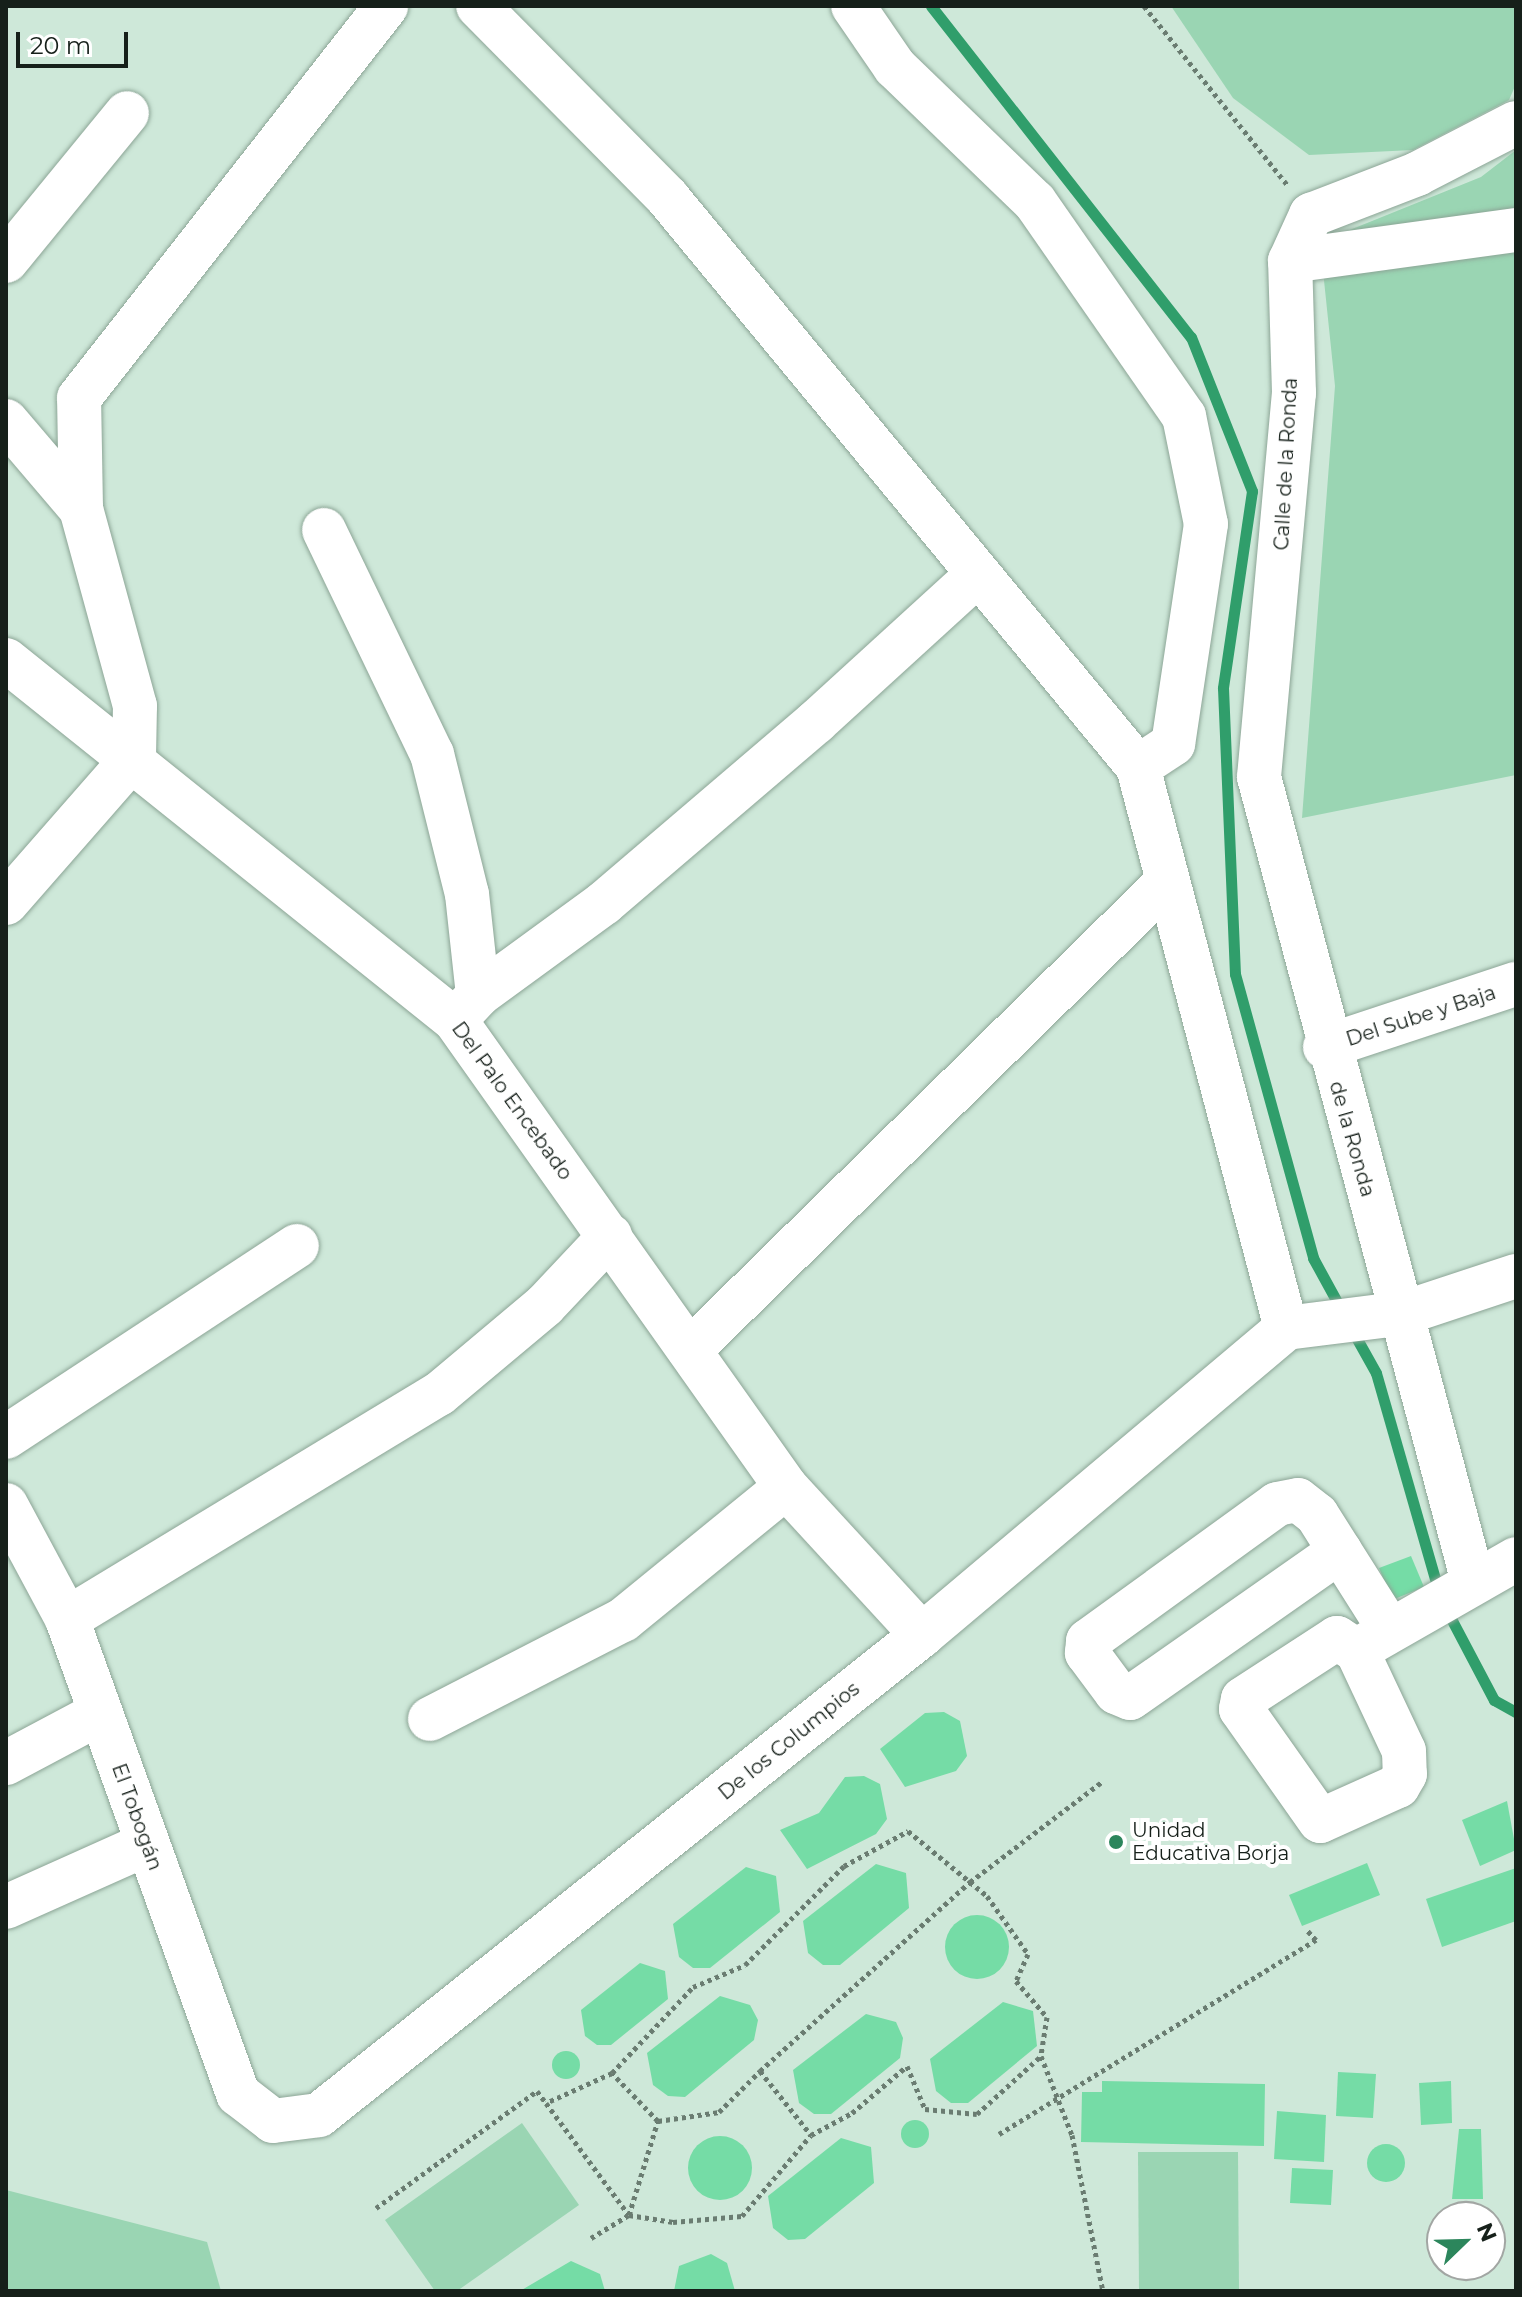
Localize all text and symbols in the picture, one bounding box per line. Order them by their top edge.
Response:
scale bar [20,16,132,66]
text: 20 m [30,31,91,60]
street label: Calle de la Ronda [1269,377,1303,551]
street label: Del Sube y Baja [1343,980,1499,1052]
street label: Del Palo Encebado [447,1017,577,1185]
street label: de la Ronda [1324,1078,1380,1200]
street label: De los Columpios [714,1677,864,1805]
street label: El Tobogán [107,1760,167,1874]
place label: Unidad Educativa Borja [1132,1818,1289,1865]
marker: Unidad Educativa Borja [1107,1833,1125,1851]
north arrow [1426,2201,1506,2281]
text: N [1471,2219,1503,2246]

